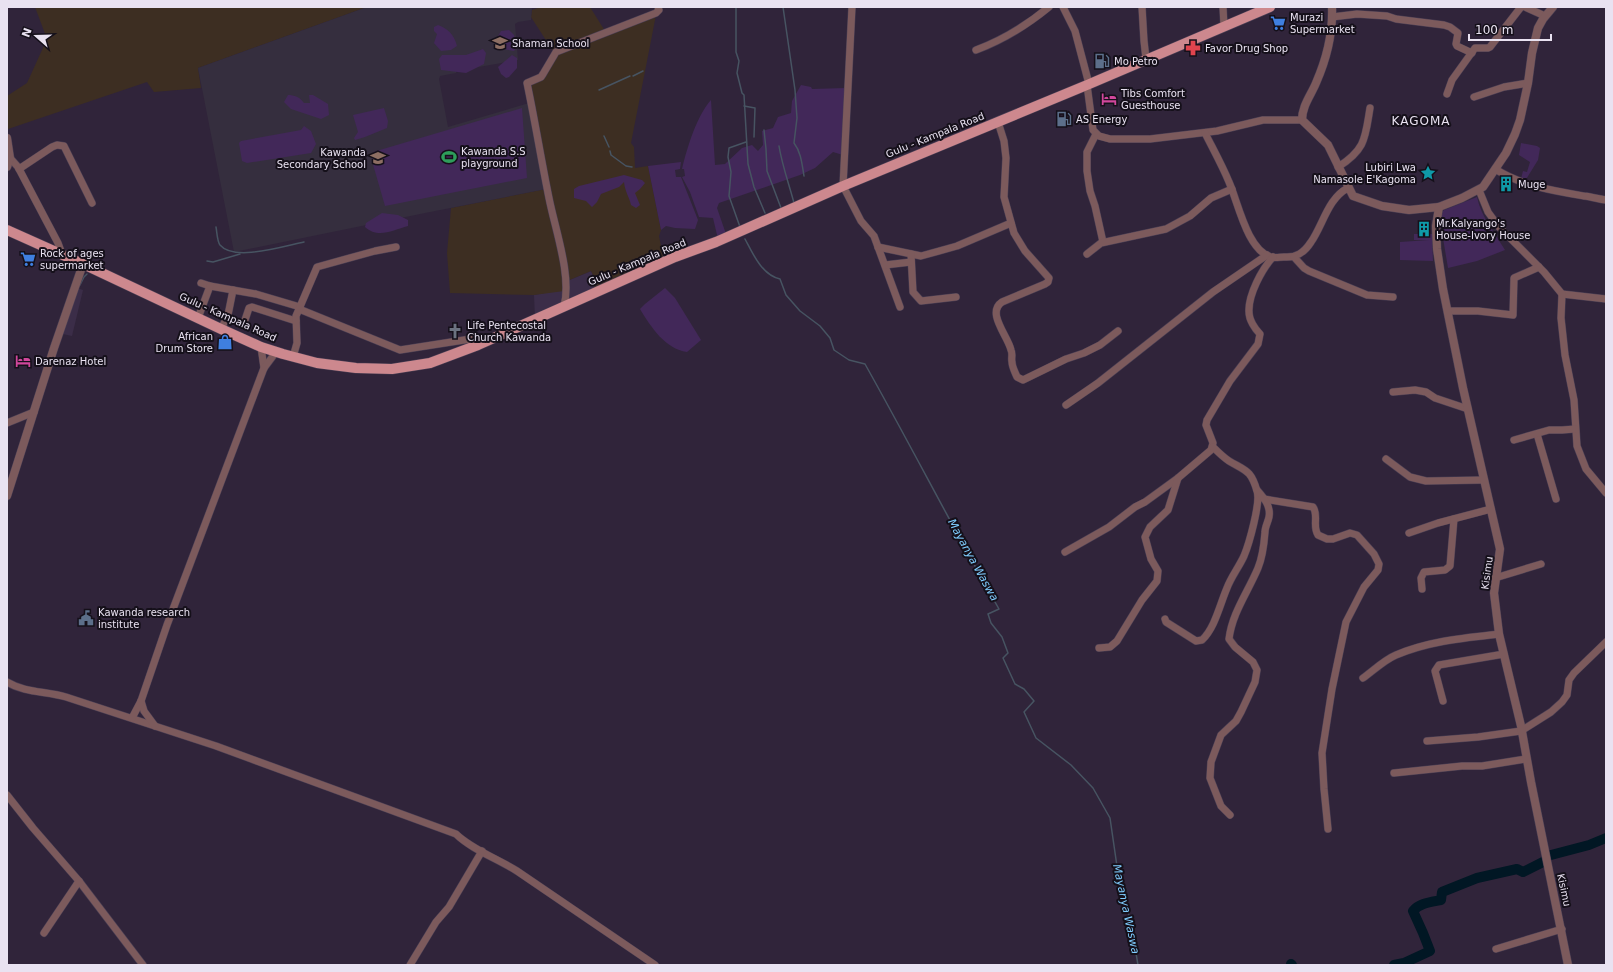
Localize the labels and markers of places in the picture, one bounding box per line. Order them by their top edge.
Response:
place label: Murazi Supermarket [1290,12,1355,35]
supermarket icon: Murazi Supermarket [1269,14,1287,32]
school or university icon: Shaman School [491,34,509,52]
place label: Shaman School [512,38,589,49]
pharmacy icon: Favor Drug Shop [1184,39,1202,57]
place label: Favor Drug Shop [1205,43,1288,54]
fuel station icon: Mo Petro [1093,52,1111,70]
place label: Mo Petro [1114,56,1158,67]
place label: Tibs Comfort Guesthouse [1120,88,1185,111]
hotel icon: Tibs Comfort Guesthouse [1100,90,1118,108]
fuel station icon: AS Energy [1055,110,1073,128]
place label: AS Energy [1076,114,1127,125]
place label: Kawanda S.S playground [461,146,526,169]
place label: Kawanda Secondary School [277,147,366,170]
sports icon: Kawanda S.S playground [440,148,458,166]
school or university icon: Kawanda Secondary School [369,149,387,167]
place label: Lubiri Lwa Namasole E'Kagoma [1313,162,1416,185]
place icon: Lubiri Lwa Namasole E'Kagoma [1419,164,1437,182]
building icon: Muge [1497,175,1515,193]
place label: Muge [1518,179,1545,190]
place label: Mr.Kalyango's House-Ivory House [1436,218,1530,241]
building icon: Mr.Kalyango's House-Ivory House [1415,220,1433,238]
place label: Rock of ages supermarket [40,248,104,271]
supermarket icon: Rock of ages supermarket [19,250,37,268]
place label: Life Pentecostal Church Kawanda [467,320,551,343]
church icon: Life Pentecostal Church Kawanda [446,322,464,340]
place label: African Drum Store [156,331,213,354]
shop icon: African Drum Store [216,333,234,351]
hotel icon: Darenaz Hotel [14,352,32,370]
place label: Darenaz Hotel [35,356,106,367]
place label: Kawanda research institute [98,607,190,630]
public building icon: Kawanda research institute [77,609,95,627]

